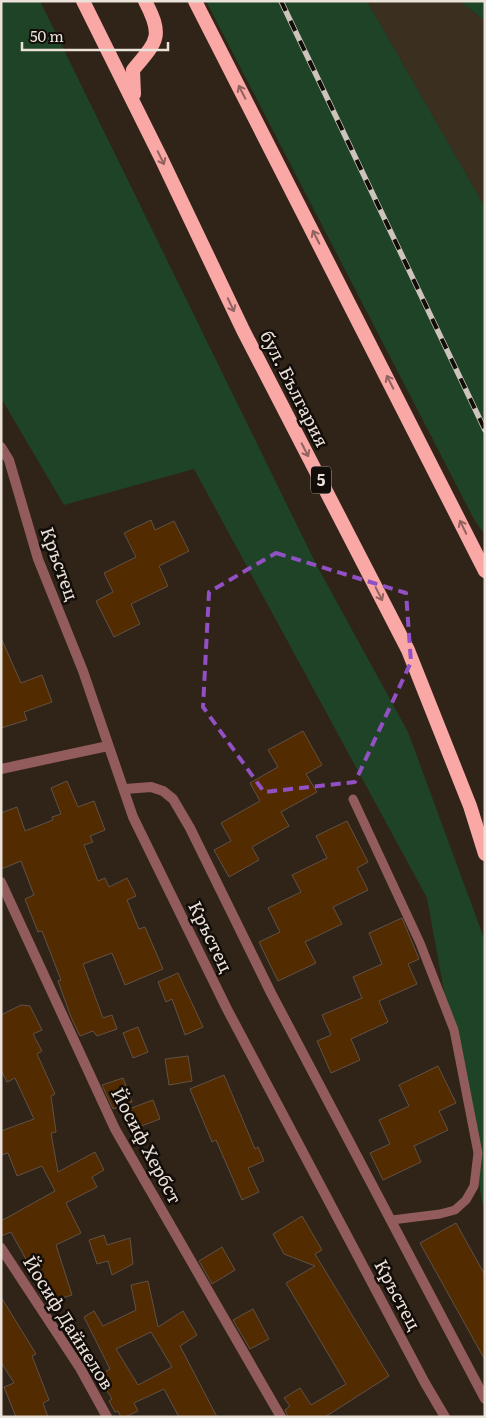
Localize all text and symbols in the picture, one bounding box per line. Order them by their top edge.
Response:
scale bar [22,20,169,52]
text: 50 m [30,24,64,47]
one-way arrow [237,85,247,100]
one-way arrow [157,150,166,165]
one-way arrow [311,230,320,245]
one-way arrow [227,297,236,312]
street label: бул. България [254,325,336,451]
one-way arrow [385,375,394,390]
one-way arrow [300,442,310,457]
road number: 5 [311,466,331,494]
one-way arrow [458,520,468,535]
street label: Кръстец [35,523,86,604]
one-way arrow [375,586,384,601]
street label: Кръстец [182,896,240,977]
street label: Йосиф Хербст [105,1082,189,1208]
street label: Йосиф Дайнелов [17,1250,121,1395]
street label: Кръстец [368,1254,428,1335]

